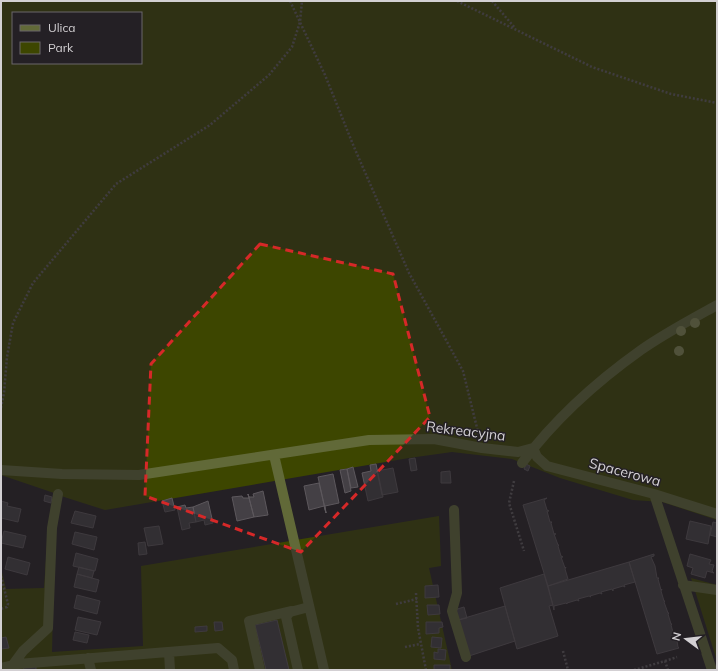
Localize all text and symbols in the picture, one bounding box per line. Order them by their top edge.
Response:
legend [12,12,142,64]
text: Ulica [48,20,76,35]
text: Park [48,40,74,55]
street label: Rekreacyjna [425,417,507,445]
street label: Spacerowa [587,454,663,490]
north arrow [666,619,706,659]
text: N [669,631,684,642]

